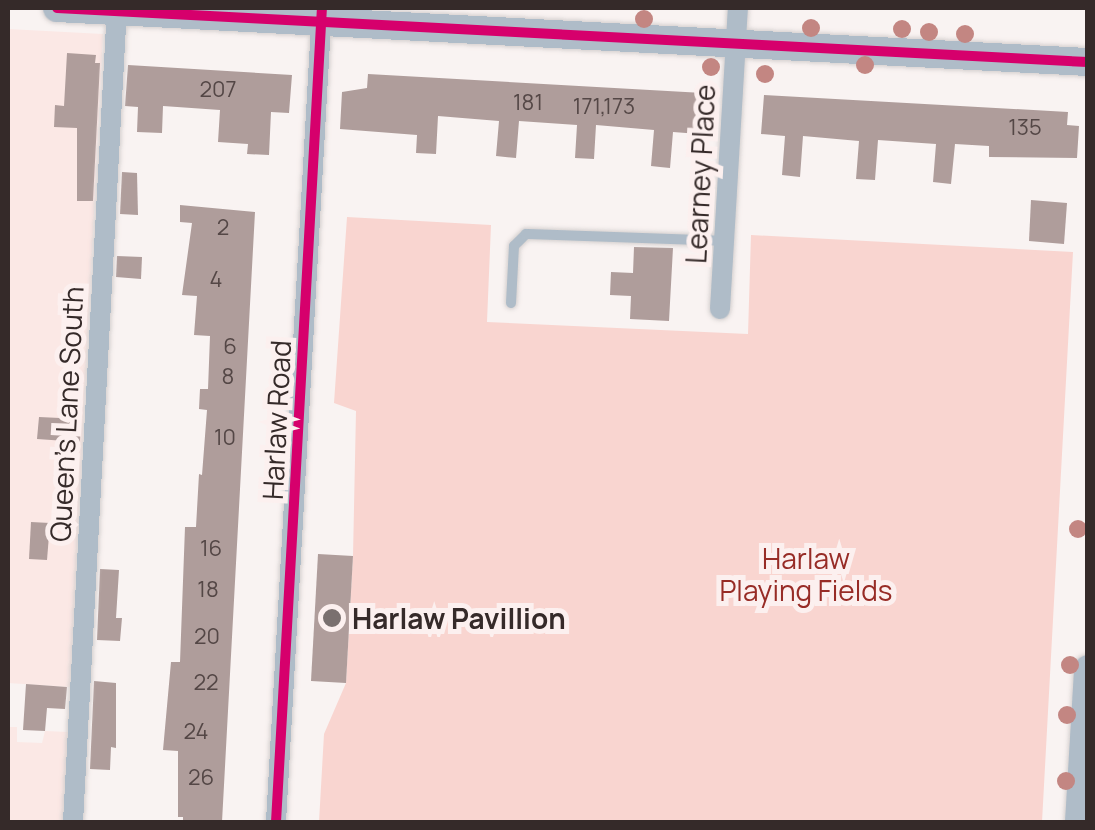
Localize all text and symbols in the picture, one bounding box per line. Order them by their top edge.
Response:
house number: 207 [199,77,237,103]
street label: Learney Place [679,84,721,264]
house number: 181 [513,90,543,116]
house number: 171,173 [573,94,635,120]
house number: 135 [1008,115,1042,141]
house number: 2 [217,215,229,241]
house number: 4 [210,267,222,293]
street label: Queen's Lane South [43,286,89,542]
house number: 6 [223,334,237,360]
street label: Harlaw Road [255,339,297,501]
house number: 8 [222,364,234,390]
house number: 10 [214,425,236,451]
house number: 16 [200,536,222,562]
park label: Harlaw Playing Fields [719,541,893,607]
house number: 18 [197,577,219,603]
place label: Harlaw Pavillion [352,601,566,635]
marker: Harlaw Pavillion [321,607,343,629]
house number: 20 [194,624,220,650]
house number: 22 [193,670,219,696]
house number: 24 [183,719,209,745]
house number: 26 [188,765,214,791]

